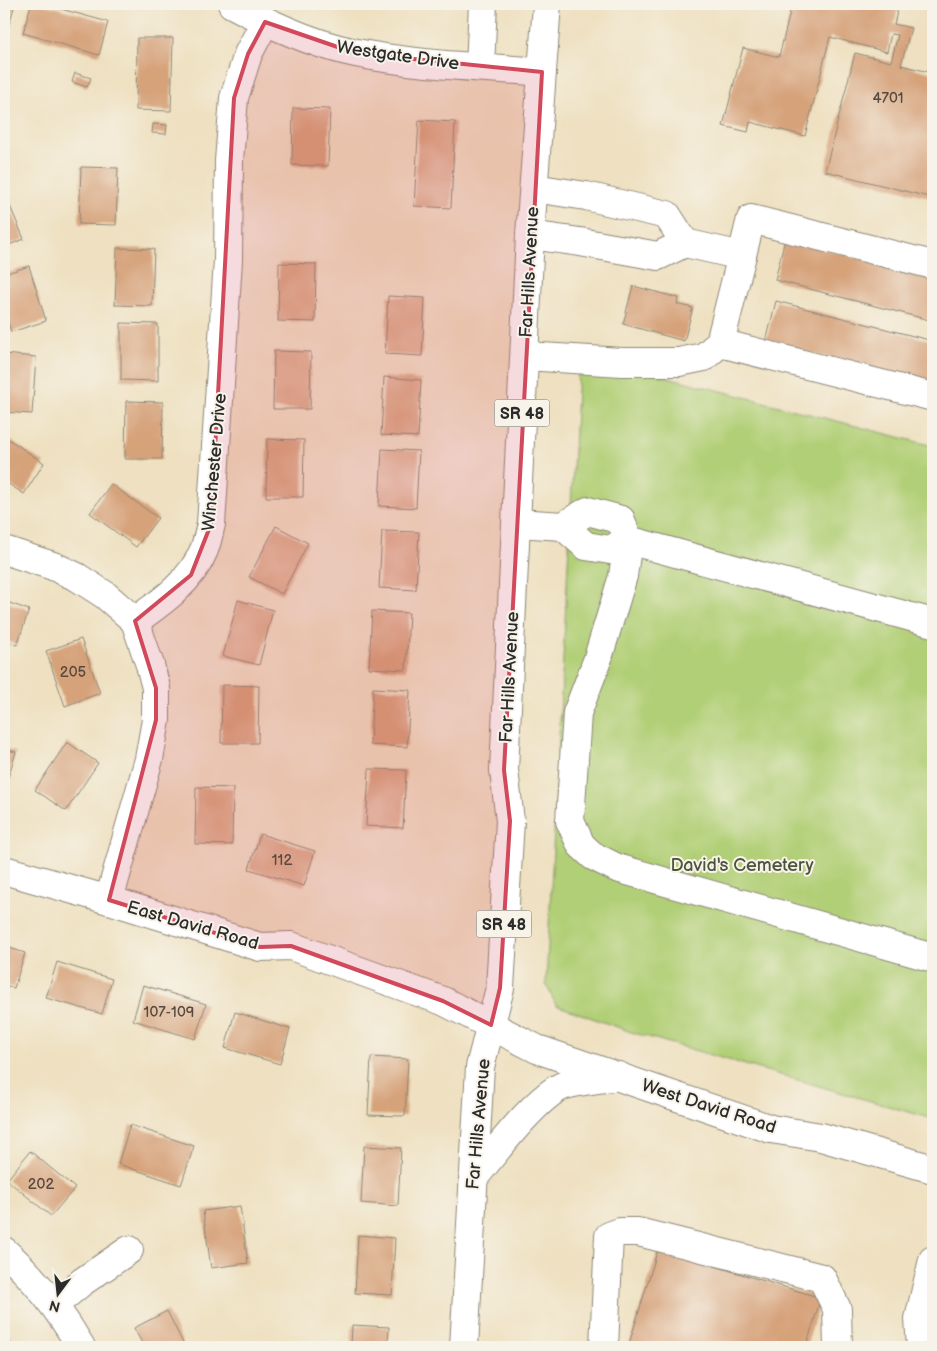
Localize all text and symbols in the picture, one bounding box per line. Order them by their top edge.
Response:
street label: Westgate Drive [335,37,461,75]
house number: 4701 [872,89,904,108]
street label: Far Hills Avenue [516,206,543,338]
street label: Winchester Drive [198,392,231,532]
road number: SR 48 [494,399,550,426]
street label: Far Hills Avenue [496,611,523,743]
house number: 205 [60,663,86,682]
house number: 112 [272,851,292,870]
park label: David's Cemetery [670,855,814,876]
street label: East David Road [125,897,261,954]
road number: SR 48 [476,911,532,938]
house number: 107-109 [144,1003,194,1022]
street label: Far Hills Avenue [462,1057,495,1190]
street label: West David Road [639,1075,779,1138]
house number: 202 [28,1175,54,1194]
north arrow [32,1268,82,1318]
text: N [47,1297,62,1316]

